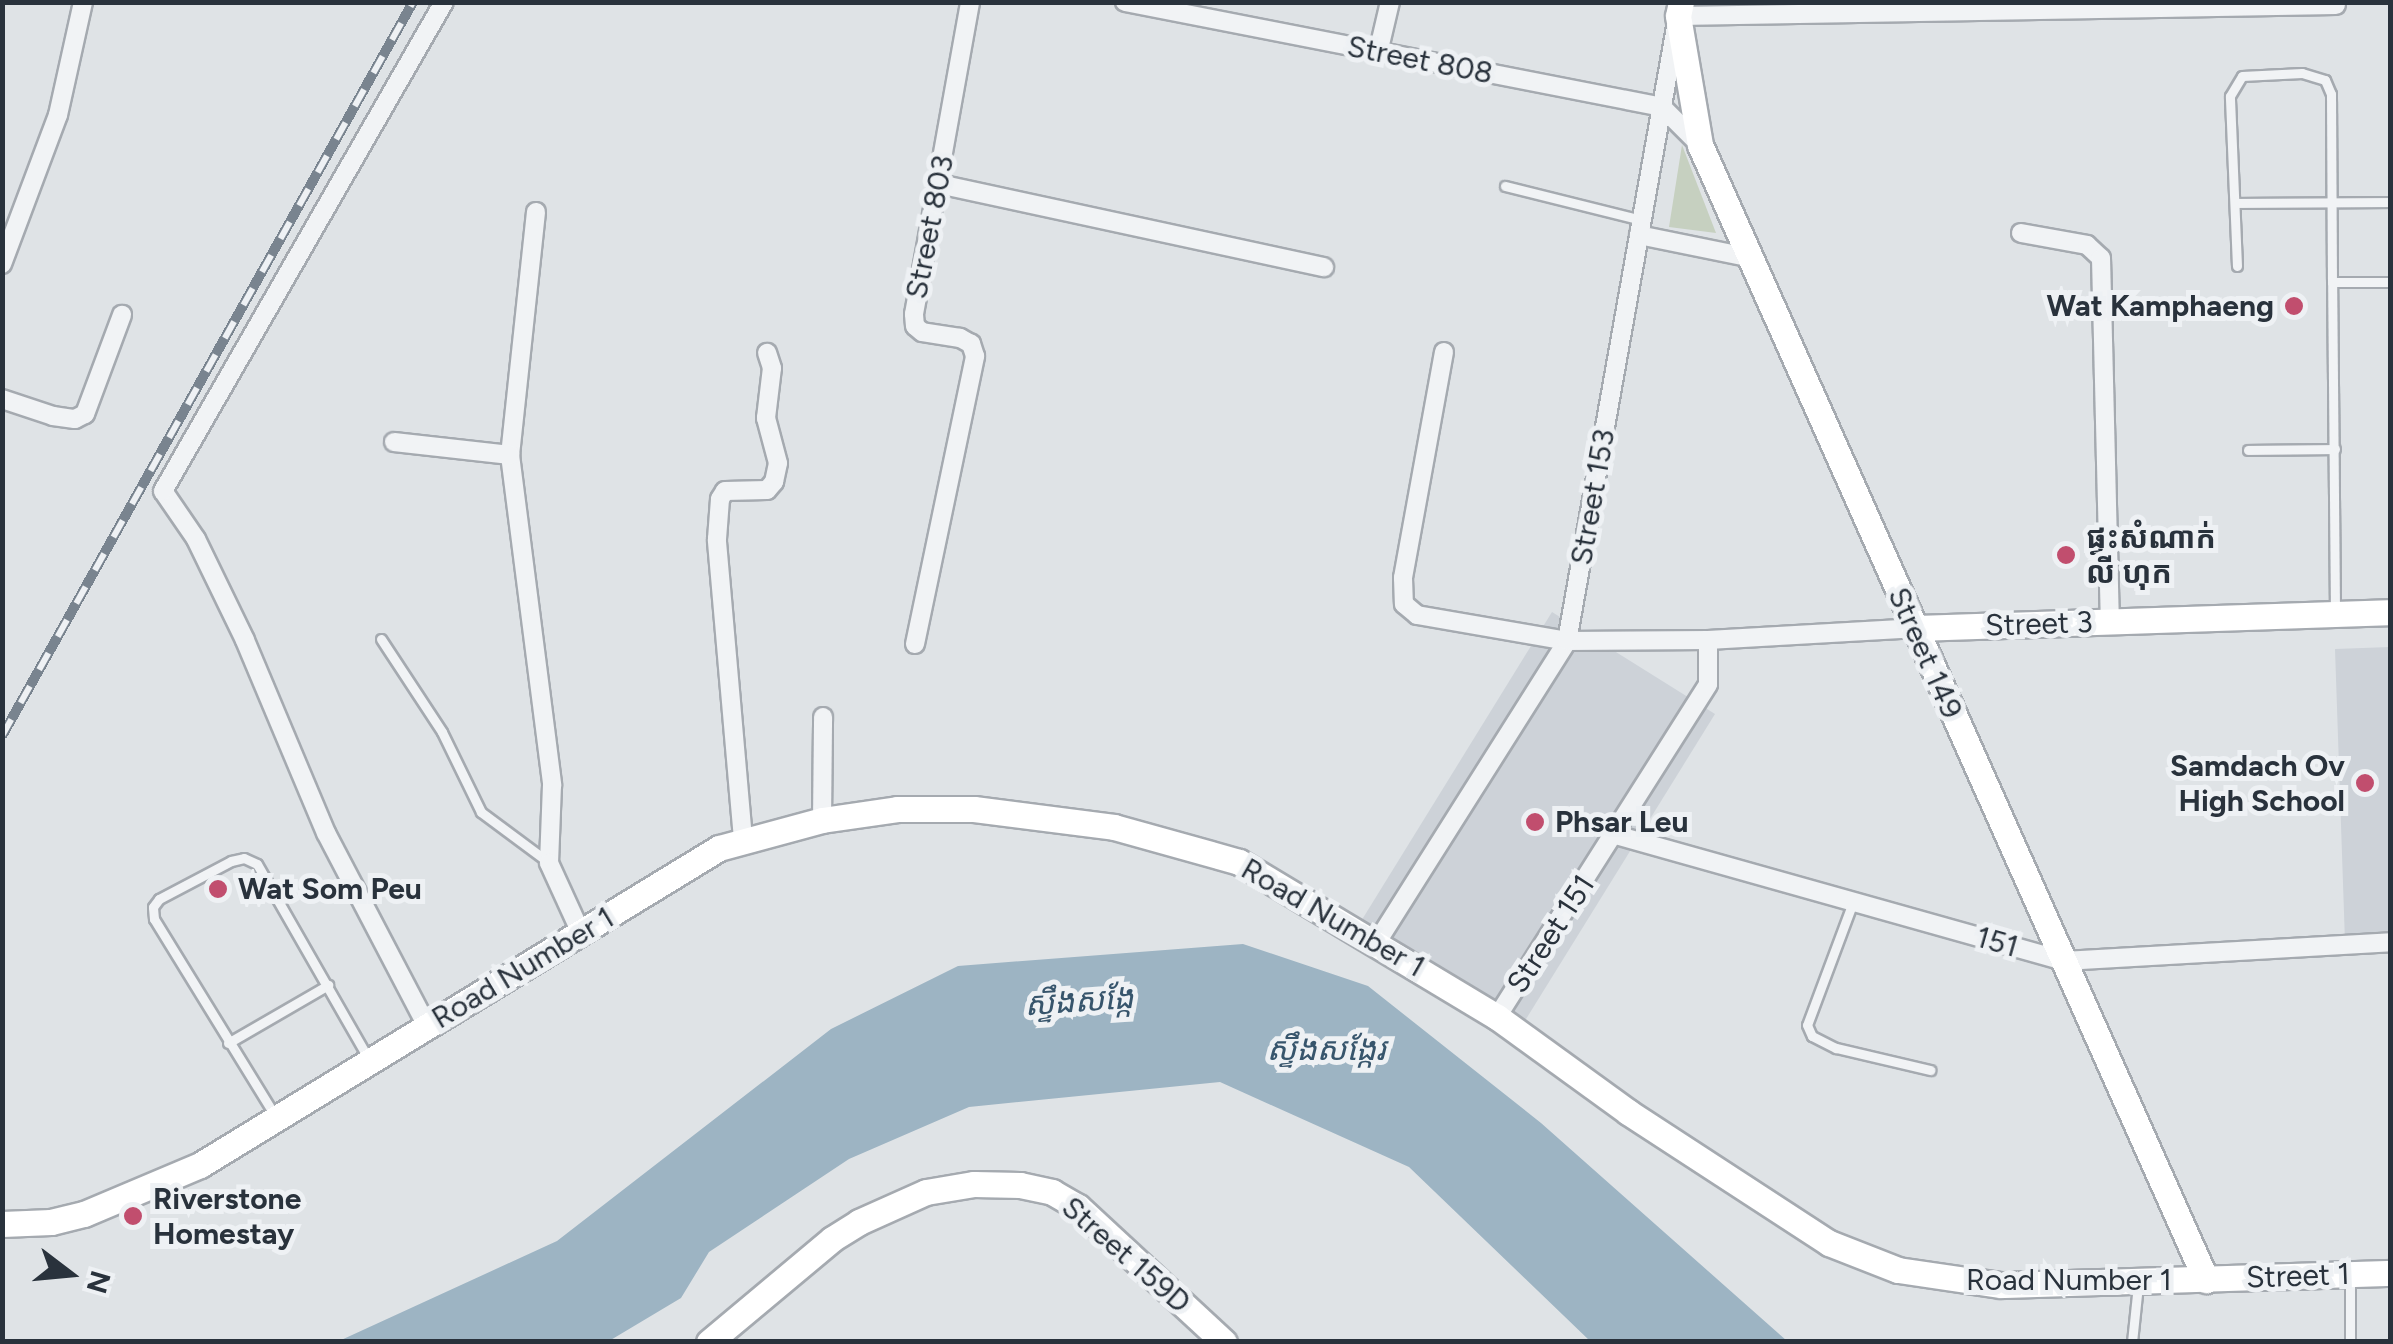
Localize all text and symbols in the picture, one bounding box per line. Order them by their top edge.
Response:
street label: Street 808 [1344,28,1496,92]
street label: Street 803 [898,152,962,302]
place label: Wat Kamphaeng [2046,288,2274,324]
marker: Wat Kamphaeng [2283,295,2305,317]
street label: Street 153 [1563,426,1623,568]
place label: ផ្ទះសំណាក់ លី ហុក [2086,520,2216,590]
marker: ផ្ទះសំណាក់ លី ហុក [2055,544,2077,566]
street label: Street 149 [1880,582,1970,724]
street label: Street 3 [1985,604,2093,644]
place label: Samdach Ov High School [2170,748,2345,818]
marker: Samdach Ov High School [2354,772,2376,794]
place label: Phsar Leu [1555,804,1688,840]
marker: Phsar Leu [1524,811,1546,833]
street label: Road Number 1 [1235,851,1431,985]
street label: Street 151 [1500,868,1602,1000]
place label: Wat Som Peu [238,871,422,907]
marker: Wat Som Peu [207,878,229,900]
street label: Road Number 1 [426,900,620,1036]
street label: 151 [1972,919,2022,965]
water label: ស្ទឹងសង្កែ [1023,978,1135,1024]
water label: ស្ទឹងសង្កែរ [1267,1030,1385,1068]
place label: Riverstone Homestay [153,1181,301,1252]
street label: Street 159D [1054,1189,1198,1321]
marker: Riverstone Homestay [122,1205,144,1227]
north arrow [20,1224,120,1324]
street label: Street 1 [2246,1256,2350,1296]
street label: Road Number 1 [1966,1262,2172,1298]
text: N [80,1267,118,1297]

